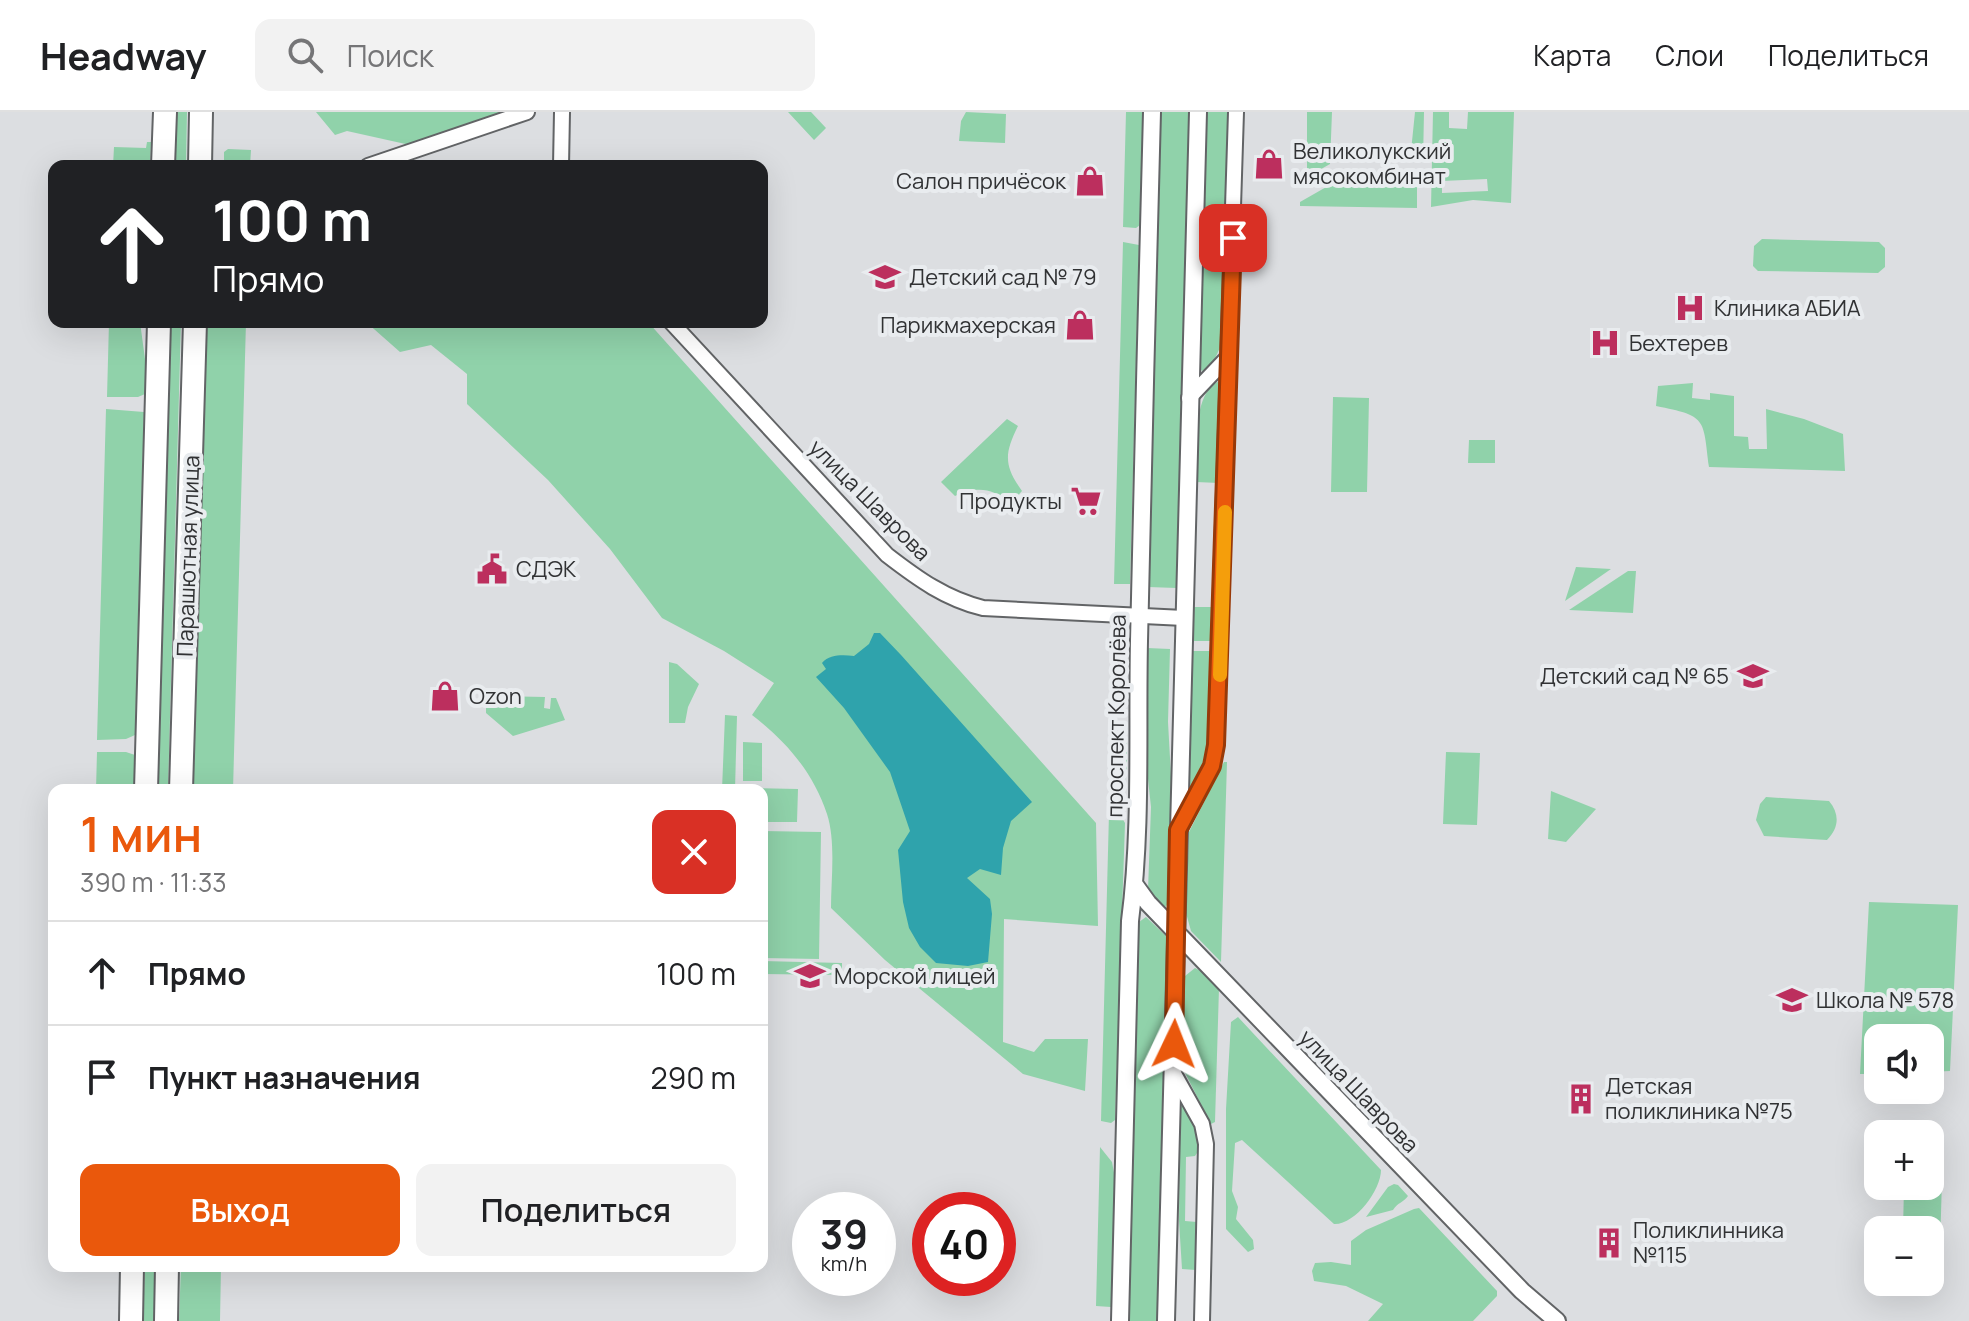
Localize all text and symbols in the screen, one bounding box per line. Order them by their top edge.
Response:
search box [255,19,815,91]
text: Headway [40,29,207,81]
icon: search [283,33,327,77]
text: Поиск [347,35,434,76]
text: Карта [1533,36,1611,74]
text: Слои [1655,36,1724,74]
text: Поделиться [1768,36,1929,74]
place label: Великолукский мясокомбинат [1293,136,1451,191]
shop icon: Великолукский мясокомбинат [1252,147,1286,181]
shop icon: Салон причёсок [1073,164,1107,198]
place label: Салон причёсок [896,166,1067,196]
text: 100 m [212,181,372,258]
icon: ahead [80,192,184,296]
pin [1199,204,1267,272]
icon: arrive [1211,216,1255,260]
text: Прямо [212,254,324,303]
school or university icon: Детский сад № 79 [868,260,902,294]
place label: Детский сад № 79 [909,262,1097,292]
hospital icon: Клиника АБИА [1673,291,1707,325]
place label: Клиника АБИА [1714,293,1861,323]
shop icon: Парикмахерская [1063,308,1097,342]
place label: Парикмахерская [880,310,1056,340]
hospital icon: Бехтерев [1588,326,1622,360]
place label: Бехтерев [1629,328,1728,358]
street label: улица Шаврова [803,433,937,567]
street label: Парашютная улица [169,455,207,657]
supermarket icon: Продукты [1069,484,1103,518]
place label: Продукты [959,486,1062,516]
public building icon: СДЭК [475,552,509,586]
place label: СДЭК [516,554,577,584]
street label: проспект Королёва [1099,614,1133,818]
school or university icon: Детский сад № 65 [1736,659,1770,693]
place label: Детский сад № 65 [1540,661,1729,691]
shop icon: Ozon [428,679,462,713]
place label: Ozon [469,681,522,711]
text: 1 мин [80,801,202,866]
button: close [652,810,736,894]
text: 390 m · 11:33 [80,864,227,900]
icon: ahead [80,951,124,995]
text: Прямо [148,953,246,994]
text: 100 m [656,953,736,994]
school or university icon: Морской лицей [793,959,827,993]
place label: Морской лицей [834,961,995,991]
school or university icon: Школа № 578 [1775,983,1809,1017]
place label: Школа № 578 [1816,985,1954,1015]
position arrow [1132,1002,1216,1086]
street label: улица Шаврова [1292,1023,1426,1159]
map controls [1864,1024,1944,1296]
button: sound [1864,1024,1944,1104]
icon: arrive [80,1055,124,1099]
text: Пункт назначения [148,1057,421,1098]
text: 290 m [651,1057,736,1098]
place label: Детская поликлиника №75 [1605,1071,1793,1126]
building icon: Детская поликлиника №75 [1564,1082,1598,1116]
button: + [1864,1120,1944,1200]
button: Выход [80,1164,400,1256]
button: Поделиться [416,1164,736,1256]
speed limit sign: 40 [912,1192,1016,1296]
text: 39 [820,1206,868,1261]
place label: Поликлинника №115 [1633,1215,1784,1270]
button: − [1864,1216,1944,1296]
building icon: Поликлинника №115 [1592,1226,1626,1260]
text: km/h [821,1250,867,1277]

